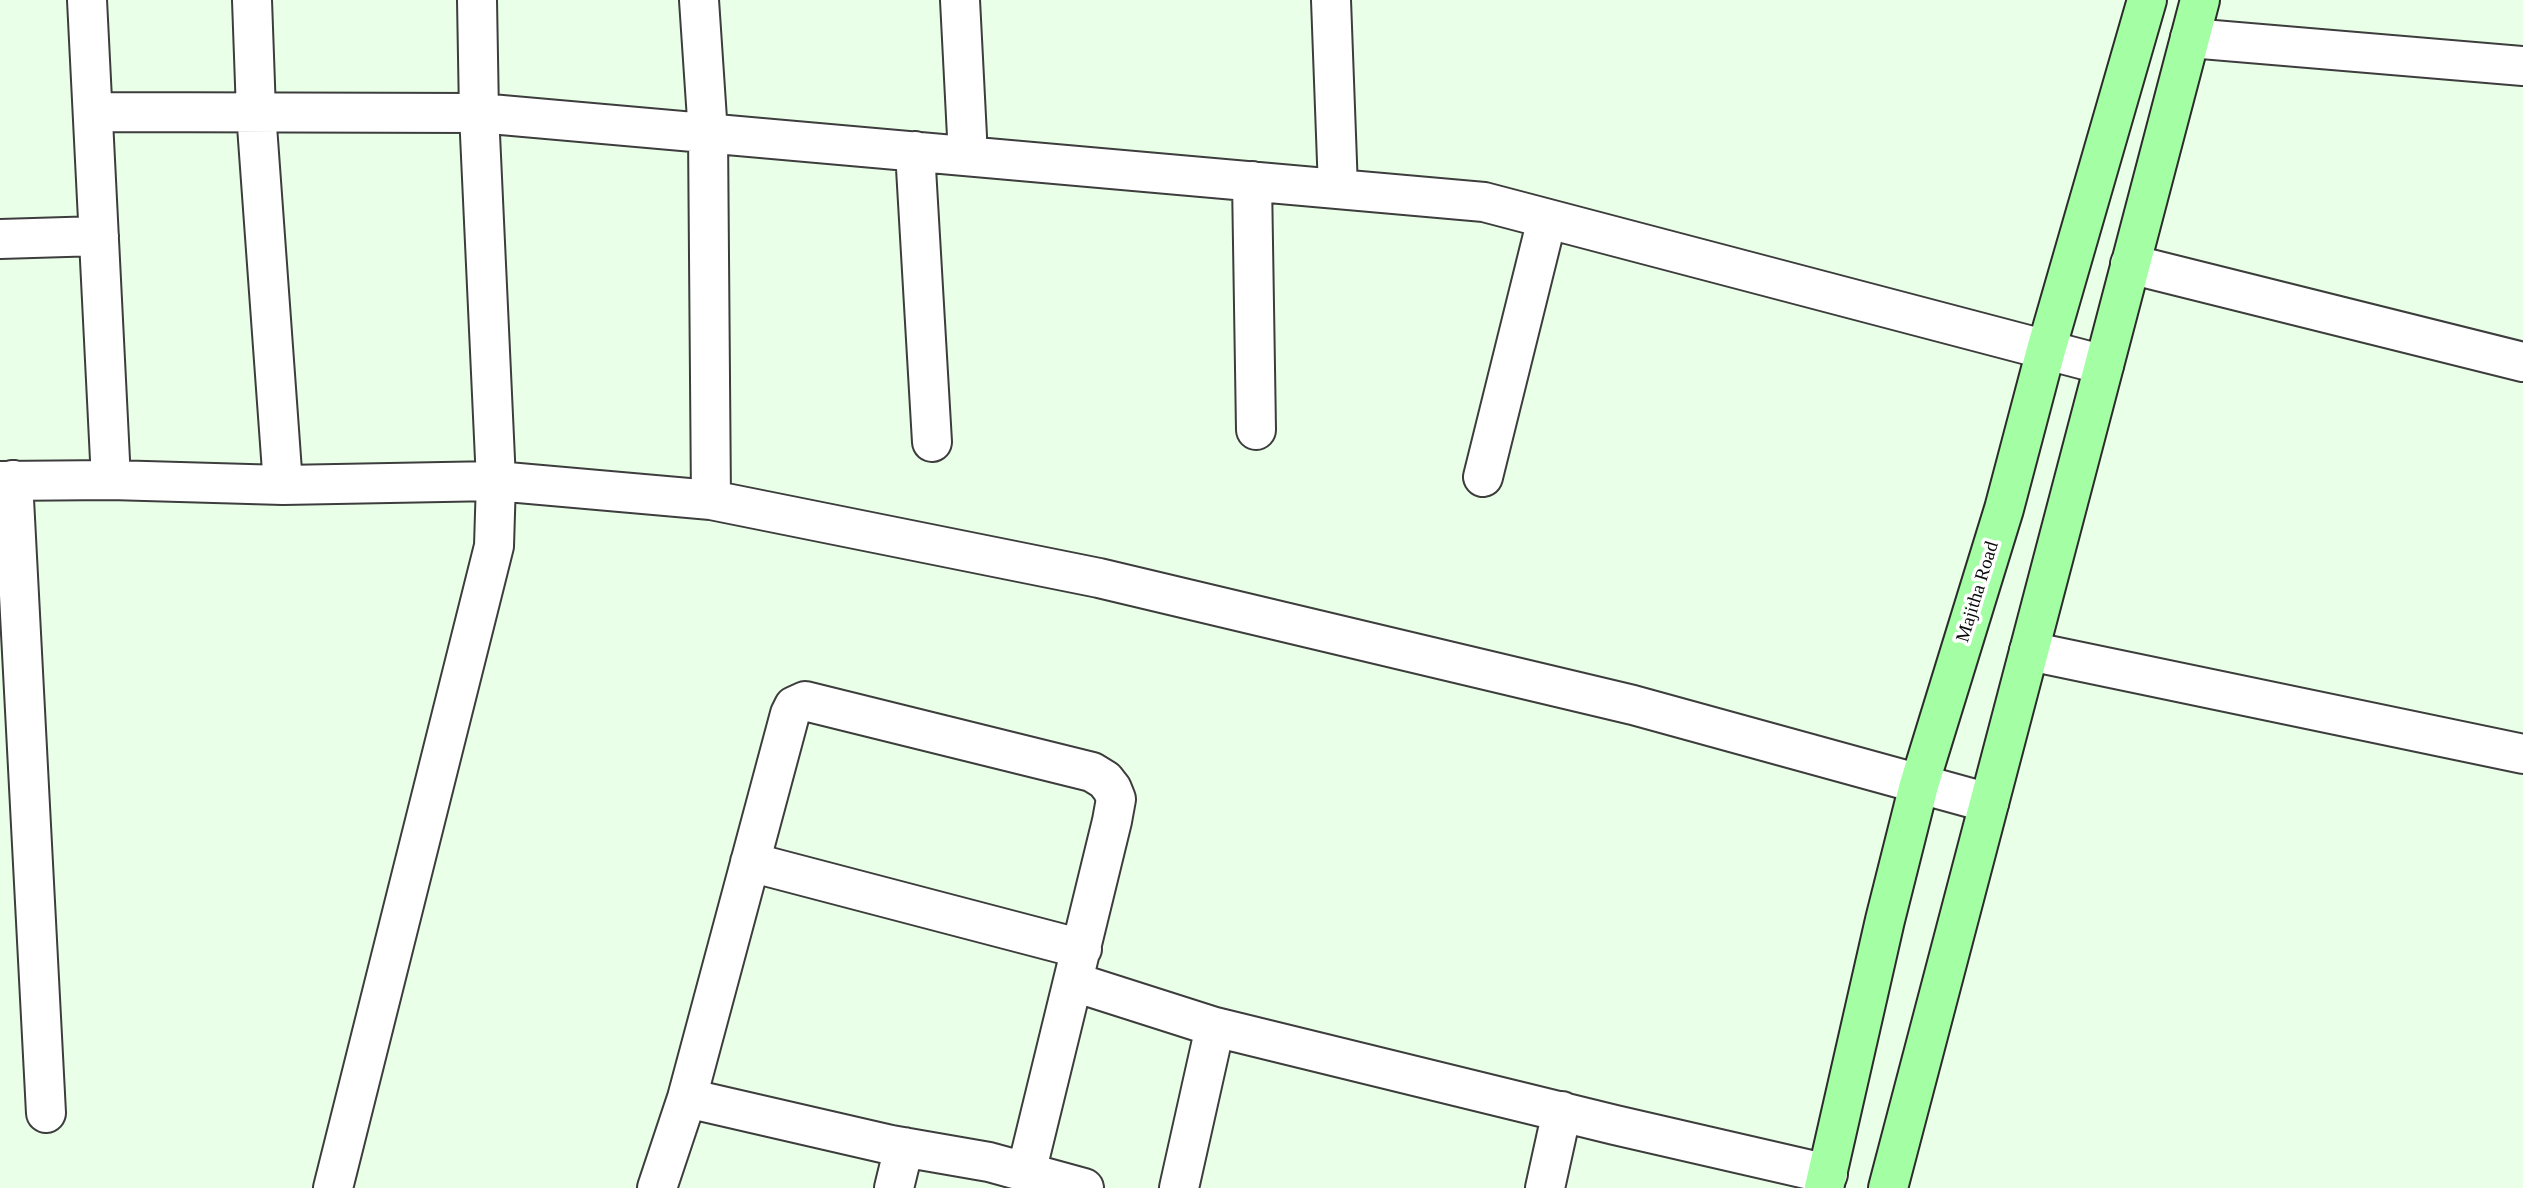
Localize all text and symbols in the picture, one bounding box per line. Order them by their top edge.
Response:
street label: Majitha Road [1950,532,2006,652]

